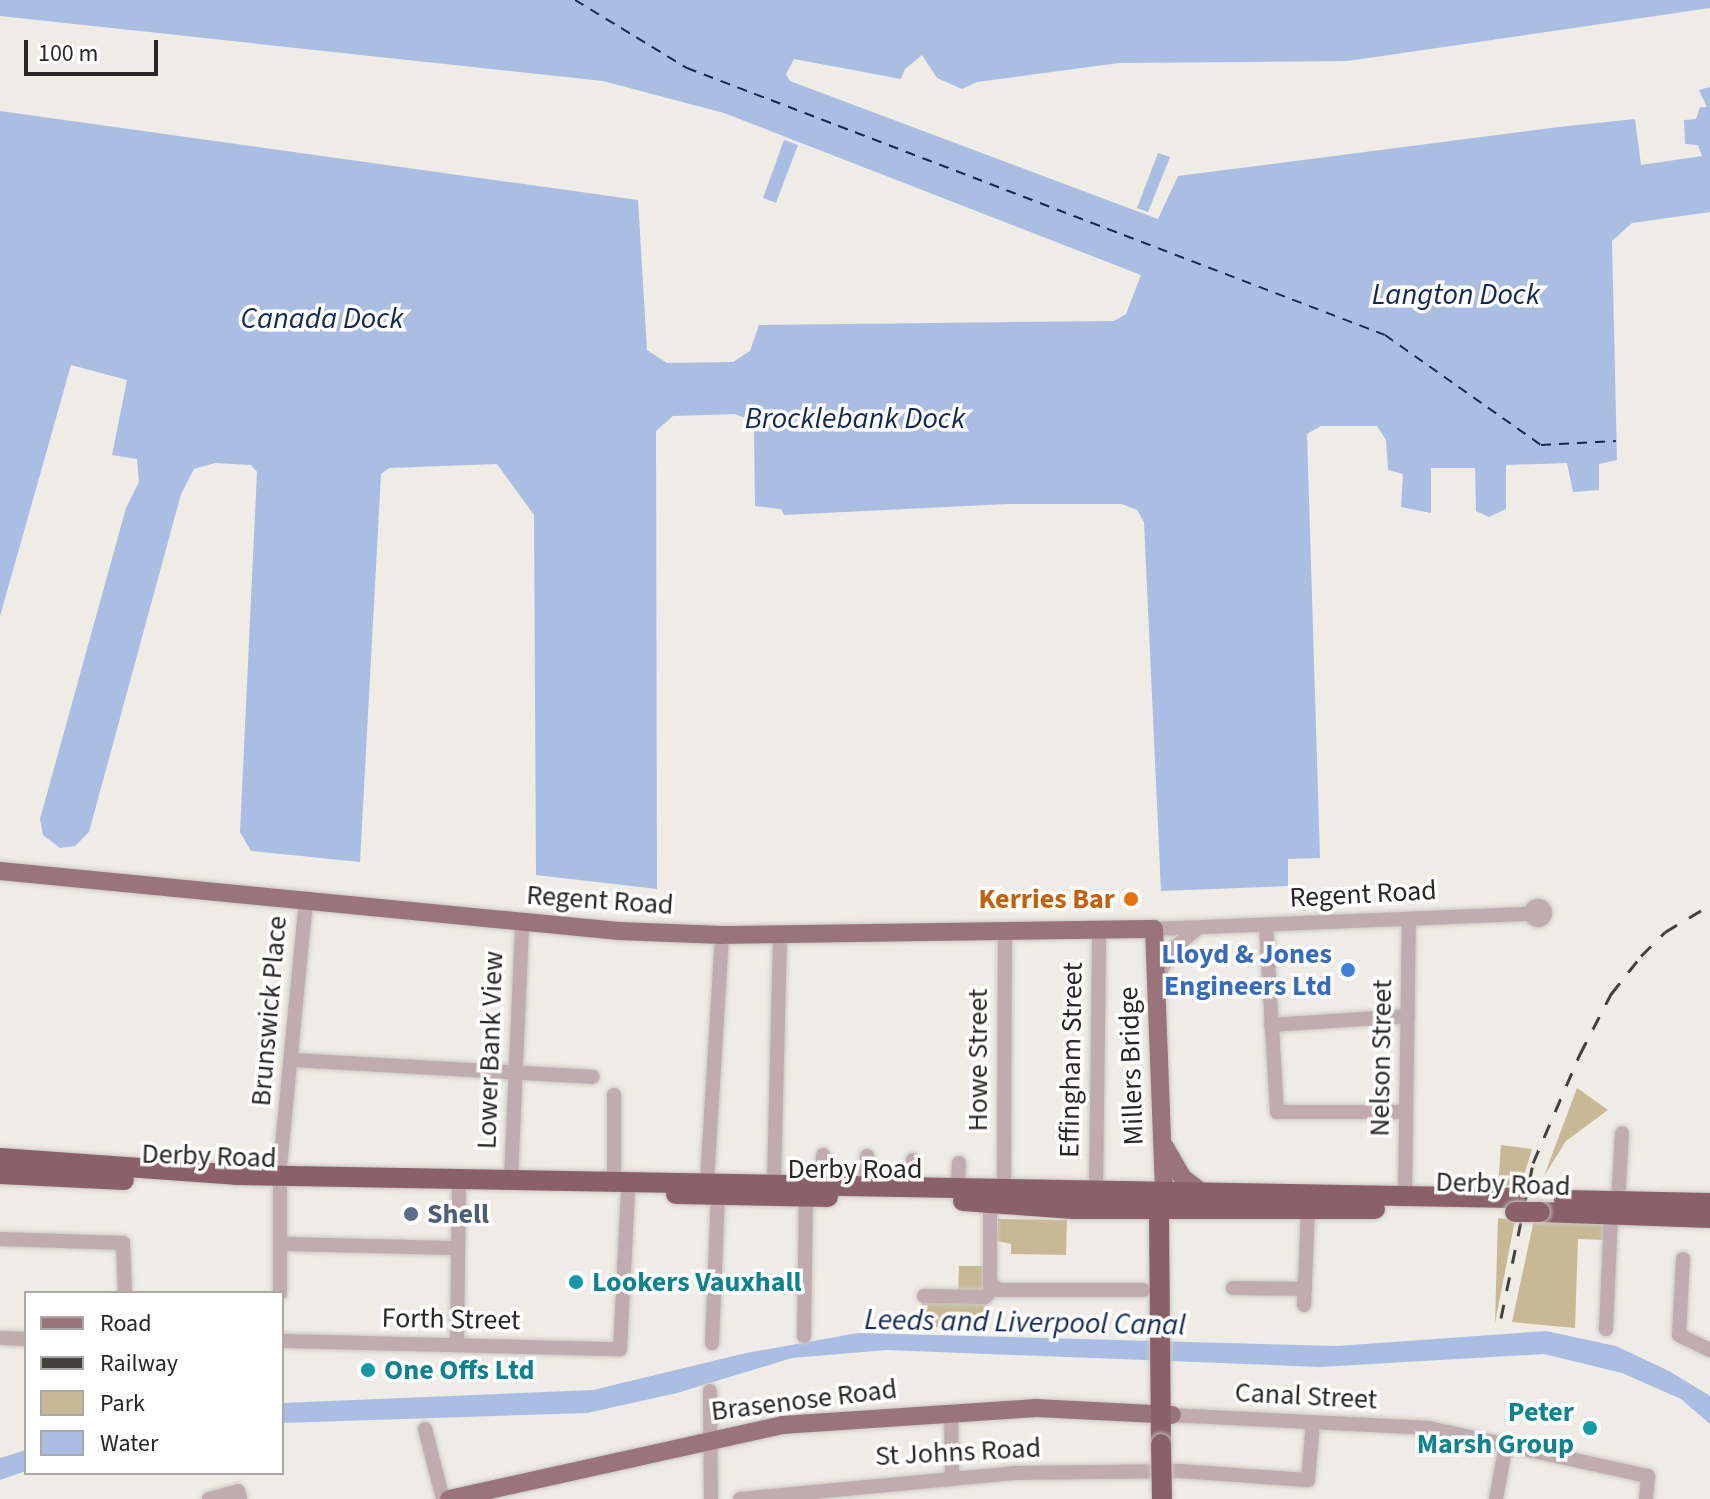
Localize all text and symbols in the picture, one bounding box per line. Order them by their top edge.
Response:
scale bar [28,24,162,74]
text: 100 m [38,36,98,71]
water label: Langton Dock [1372,277,1540,313]
water label: Canada Dock [240,301,404,337]
water label: Brocklebank Dock [745,401,965,437]
street label: Regent Road [1289,873,1437,915]
street label: Regent Road [525,878,675,922]
place label: Kerries Bar [978,882,1115,916]
marker: Kerries Bar [1122,890,1140,908]
street label: Brunswick Place [244,914,294,1108]
place label: Lloyd & Jones Engineers Ltd [1161,937,1332,1003]
street label: Lower Bank View [470,950,510,1150]
marker: Lloyd & Jones Engineers Ltd [1339,961,1357,979]
street label: Effingham Street [1052,962,1090,1158]
street label: Nelson Street [1363,979,1399,1137]
street label: Millers Bridge [1111,986,1151,1146]
street label: Howe Street [961,989,995,1131]
street label: Derby Road [141,1137,277,1175]
street label: Derby Road [788,1152,922,1186]
street label: Derby Road [1435,1165,1571,1203]
place label: Shell [427,1197,489,1231]
marker: Shell [402,1205,420,1223]
place label: Lookers Vauxhall [592,1265,802,1299]
marker: Lookers Vauxhall [567,1273,585,1291]
legend [24,1291,284,1475]
street label: Forth Street [381,1301,521,1337]
water label: Leeds and Liverpool Canal [864,1302,1186,1344]
text: Road [100,1306,152,1341]
text: Railway [100,1346,178,1381]
place label: One Offs Ltd [384,1353,535,1387]
marker: One Offs Ltd [359,1361,377,1379]
street label: Brasenose Road [709,1372,899,1428]
street label: Canal Street [1234,1375,1378,1417]
text: Park [100,1386,145,1421]
place label: Peter Marsh Group [1417,1395,1574,1461]
marker: Peter Marsh Group [1581,1419,1599,1437]
text: Water [100,1426,158,1461]
street label: St Johns Road [874,1431,1042,1473]

